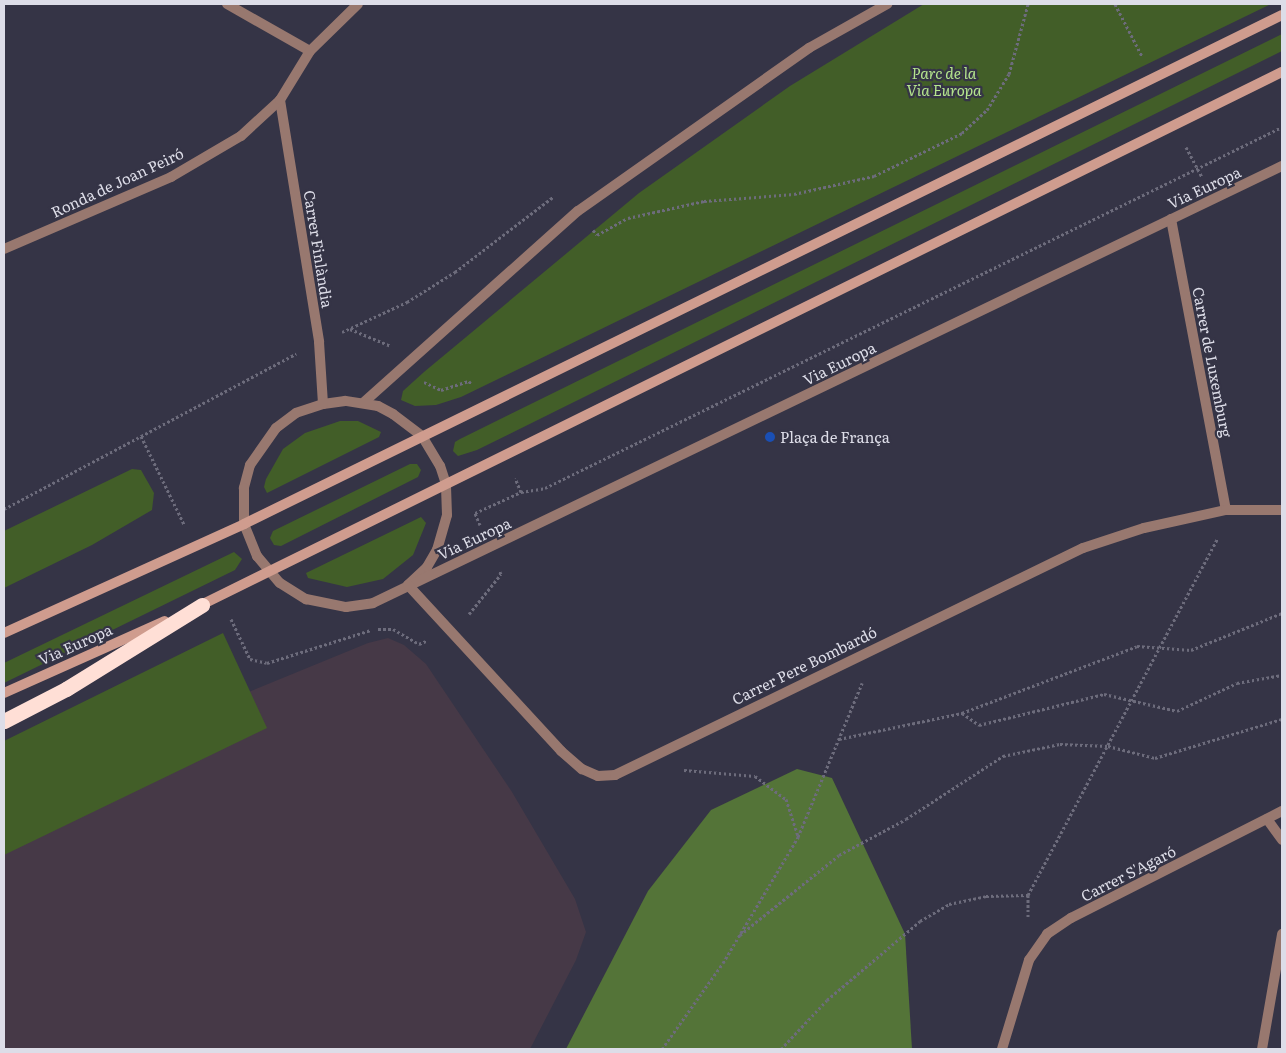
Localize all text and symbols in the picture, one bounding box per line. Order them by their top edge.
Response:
park label: Parc de la Via Europa [906,63,982,98]
street label: Ronda de Joan Peiró [48,143,186,221]
street label: Via Europa [1164,162,1244,212]
street label: Carrer Finlàndia [301,189,337,309]
street label: Carrer de Luxemburg [1190,285,1236,439]
street label: Via Europa [800,338,878,388]
place label: Plaça de França [780,428,890,446]
marker: Plaça de França [764,431,776,443]
street label: Via Europa [434,513,514,563]
street label: Via Europa [35,620,115,668]
street label: Carrer Pere Bombardó [729,622,879,708]
street label: Carrer S'Agaró [1078,841,1178,905]

